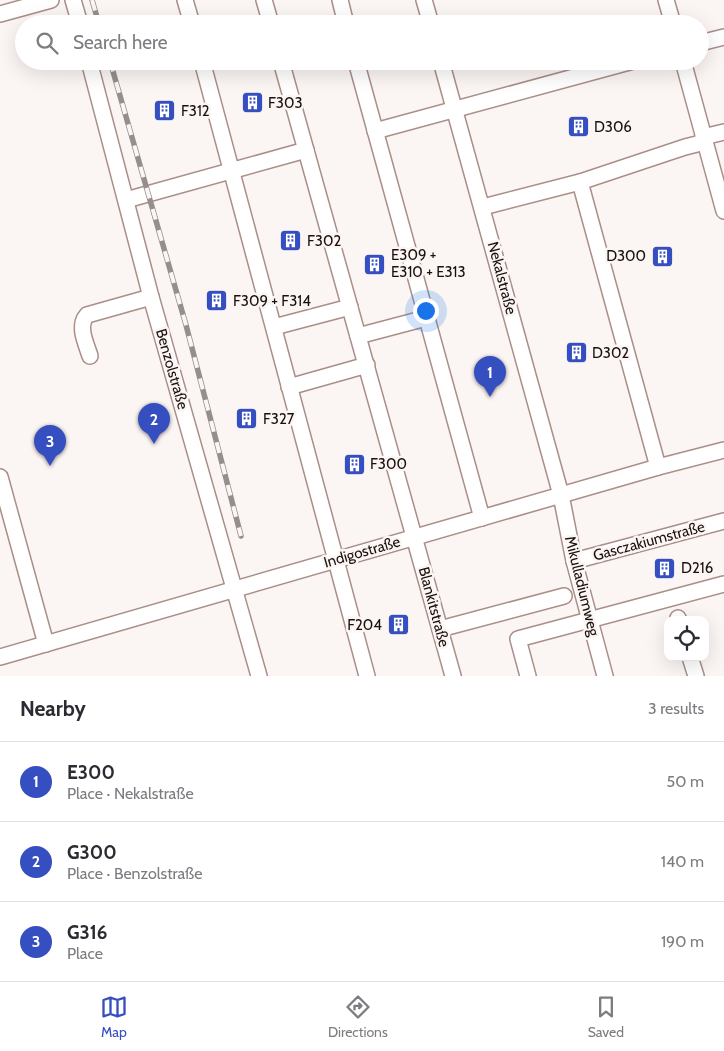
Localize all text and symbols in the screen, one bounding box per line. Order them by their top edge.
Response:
search box [15,15,709,70]
icon: search [33,29,61,57]
text: Search here [73,31,167,54]
building icon: F303 [240,91,264,115]
place label: F303 [268,94,303,112]
building icon: F312 [153,99,177,123]
place label: F312 [181,102,210,120]
building icon: D306 [566,115,590,139]
place label: D306 [594,118,632,136]
building icon: F302 [279,229,303,253]
place label: F302 [307,232,341,250]
street label: Nekalstraße [484,240,520,317]
building icon: D300 [650,244,674,268]
place label: E309 + E310 + E313 [391,246,466,281]
place label: D300 [606,247,646,265]
building icon: E309 + E310 + E313 [363,252,387,276]
building icon: F309 + F314 [205,289,229,313]
place label: F309 + F314 [233,292,311,310]
your location [413,298,439,324]
street label: Benzolstraße [152,327,192,412]
building icon: D302 [564,341,588,365]
place label: D302 [592,344,629,362]
pin: 1 [474,356,506,397]
pin: 2 [138,403,170,444]
building icon: F327 [235,407,259,431]
place label: F327 [263,410,295,428]
pin: 3 [34,425,66,466]
building icon: F300 [342,452,366,476]
place label: F300 [370,455,407,473]
street label: Gasczakiumstraße [591,517,707,565]
street label: Indigostraße [322,532,403,571]
street label: Mikulladiumweg [561,534,603,638]
building icon: D216 [653,556,677,580]
place label: D216 [681,559,713,577]
street label: Blankitstraße [415,565,453,649]
building icon: F204 [386,613,410,637]
place label: F204 [347,616,382,634]
map controls [664,616,709,661]
button: locate [664,616,709,661]
text: Nearby [20,696,86,721]
text: 3 results [648,699,704,718]
text: E300 [67,761,115,784]
text: 1 [33,772,39,791]
text: 50 m [667,772,704,791]
text: Place · Nekalstraße [67,784,194,803]
text: G300 [67,841,117,864]
text: 2 [32,852,40,871]
text: 140 m [661,852,704,871]
text: Place · Benzolstraße [67,864,203,883]
text: G316 [67,921,108,944]
text: 3 [32,932,40,951]
text: 190 m [661,932,704,951]
text: Place [67,944,103,963]
tab: Map [100,993,128,1041]
tab: Directions [328,993,388,1041]
tab: Saved [588,993,624,1041]

